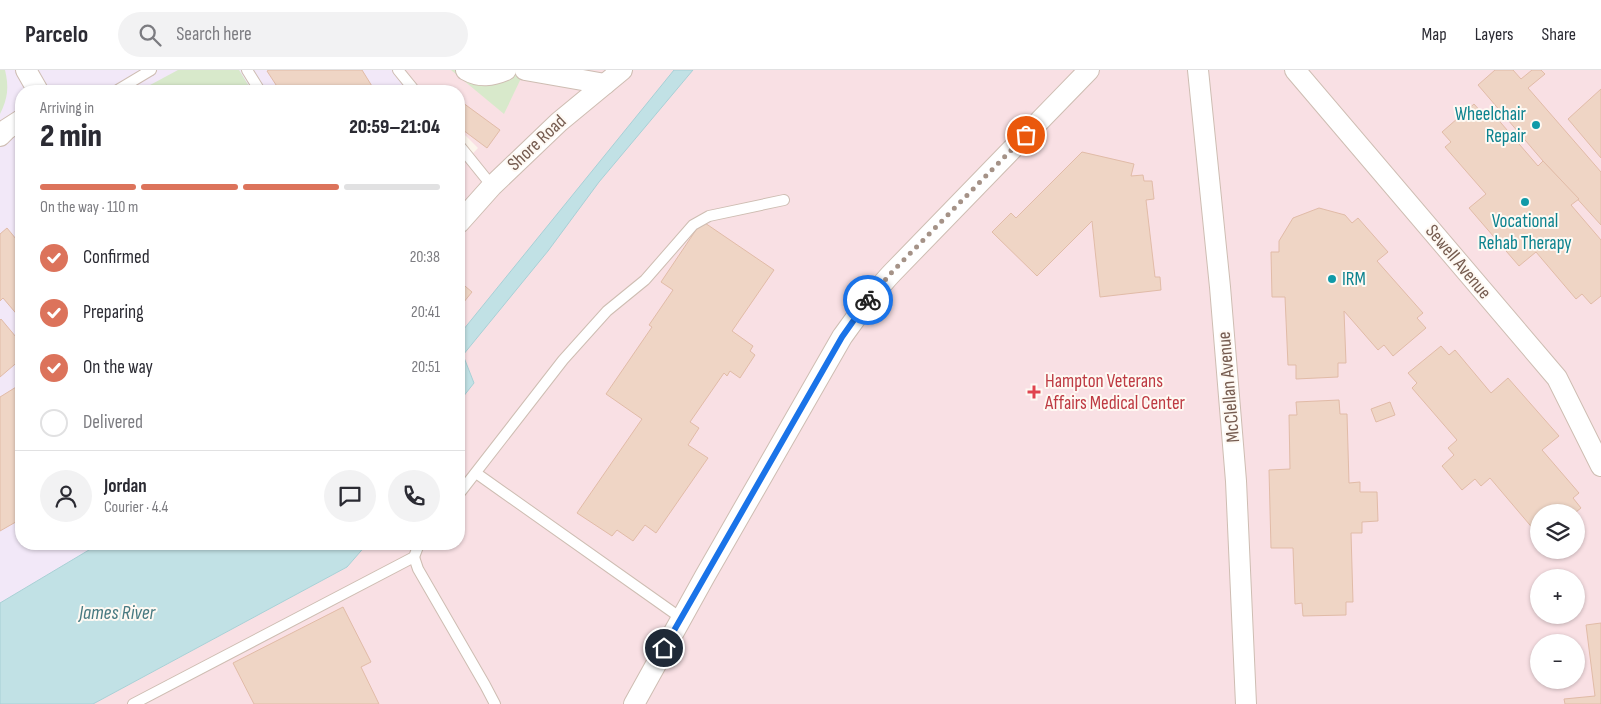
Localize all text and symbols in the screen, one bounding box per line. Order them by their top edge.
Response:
search box [118,12,468,57]
text: Parcelo [25,20,88,49]
icon: search [136,21,164,49]
text: Search here [176,23,252,46]
text: Map [1422,24,1447,45]
text: Layers [1475,24,1514,45]
text: Share [1542,24,1576,45]
text: Arriving in [40,99,94,118]
place label: Wheelchair Repair [1455,103,1527,148]
street label: Shore Road [503,110,571,176]
pin [1005,114,1047,156]
text: 20:59–21:04 [349,116,440,139]
text: 2 min [40,117,102,156]
marker: Wheelchair Repair [1530,119,1542,131]
icon: bag [1012,121,1040,149]
marker: Vocational Rehab Therapy [1519,196,1531,208]
text: On the way · 110 m [40,198,138,217]
place label: Vocational Rehab Therapy [1478,210,1572,255]
street label: Sewell Avenue [1420,220,1496,304]
icon: check [40,244,68,272]
text: Confirmed [83,246,150,269]
text: 20:38 [410,248,440,267]
place label: IRM [1342,268,1366,291]
marker: IRM [1326,273,1338,285]
courier [843,275,893,325]
icon: bike [854,286,882,314]
icon: check [40,299,68,327]
text: Preparing [83,301,144,324]
text: 20:41 [411,303,440,322]
street label: McClellan Avenue [1213,331,1245,443]
icon: check [40,354,68,382]
text: On the way [83,356,153,379]
text: 20:51 [411,358,440,377]
place label: Hampton Veterans Affairs Medical Center [1044,370,1186,415]
marker: Hampton Veterans Affairs Medical Center [1027,385,1041,399]
text: Delivered [83,411,143,434]
button: person [40,470,92,522]
button: chat [324,470,376,522]
button: phone [388,470,440,522]
text: Jordan [104,475,147,498]
text: Courier · 4.4 [104,498,168,517]
map controls [1530,504,1585,689]
button: layers [1530,504,1585,559]
button: + [1530,569,1585,624]
water label: James River [78,601,156,625]
pin [643,627,685,669]
icon: home [650,634,678,662]
button: − [1530,634,1585,689]

